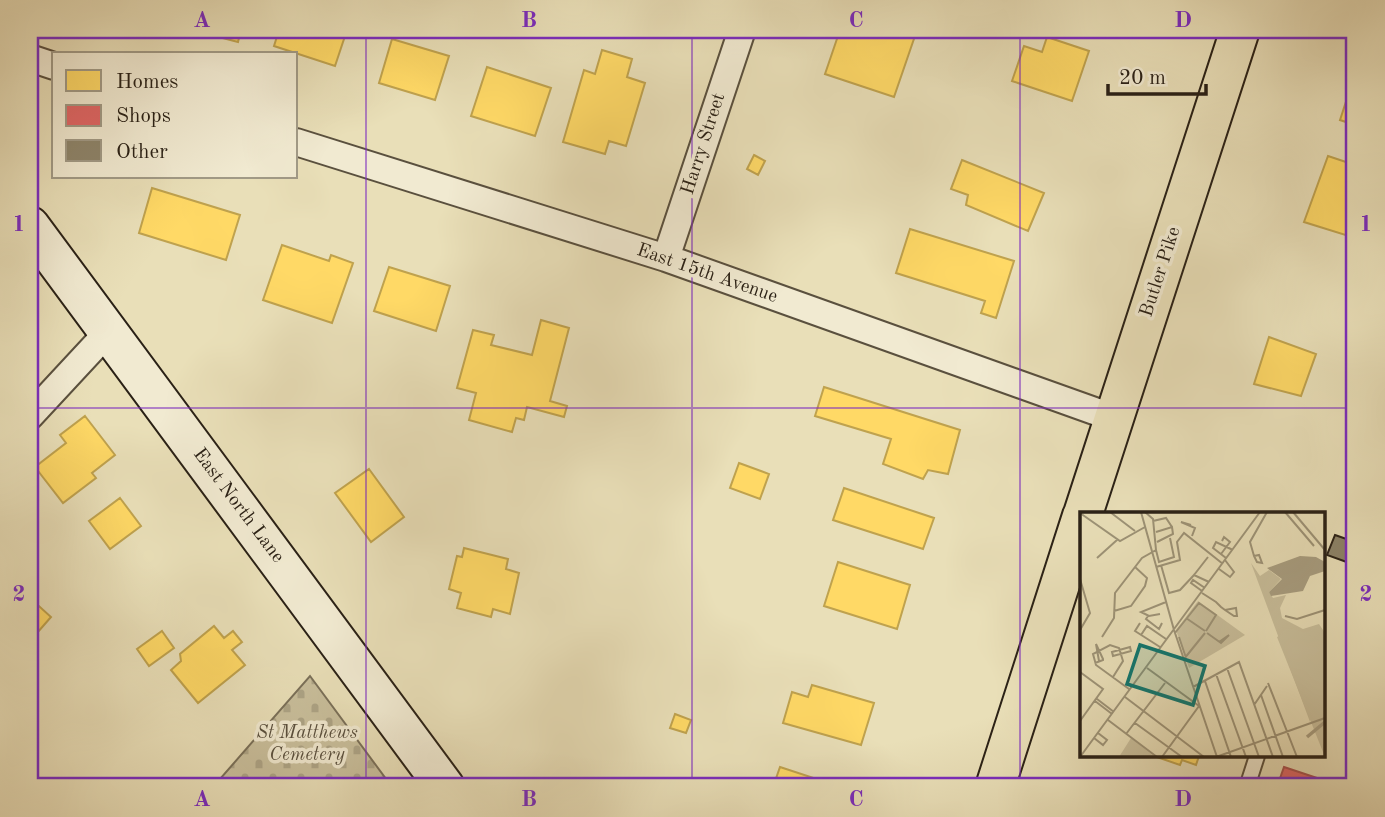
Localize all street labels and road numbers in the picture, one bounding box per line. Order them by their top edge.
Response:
street label: Harry Street [679,91,729,197]
street label: Butler Pike [1138,225,1184,319]
street label: East 15th Avenue [634,241,780,307]
street label: East North Lane [189,445,287,567]

